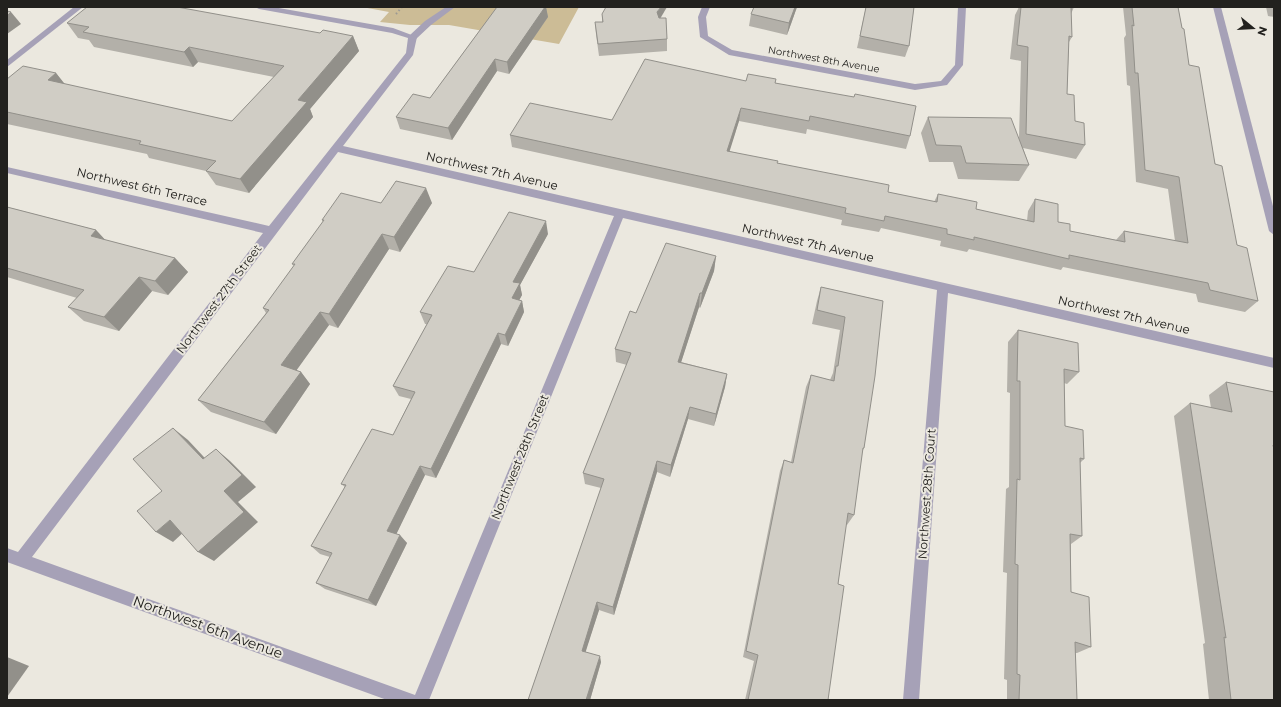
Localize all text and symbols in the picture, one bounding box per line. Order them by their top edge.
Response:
north arrow [1233,8,1273,48]
text: N [1254,25,1271,37]
street label: Northwest 8th Avenue [767,43,881,76]
street label: Northwest 7th Avenue [425,148,560,193]
street label: Northwest 6th Terrace [75,164,209,209]
street label: Northwest 7th Avenue [741,220,876,265]
street label: Northwest 27th Street [173,241,265,356]
street label: Northwest 7th Avenue [1057,292,1192,337]
street label: Northwest 28th Street [488,392,552,522]
street label: Northwest 28th Court [914,428,939,560]
street label: Northwest 6th Avenue [131,592,285,662]

